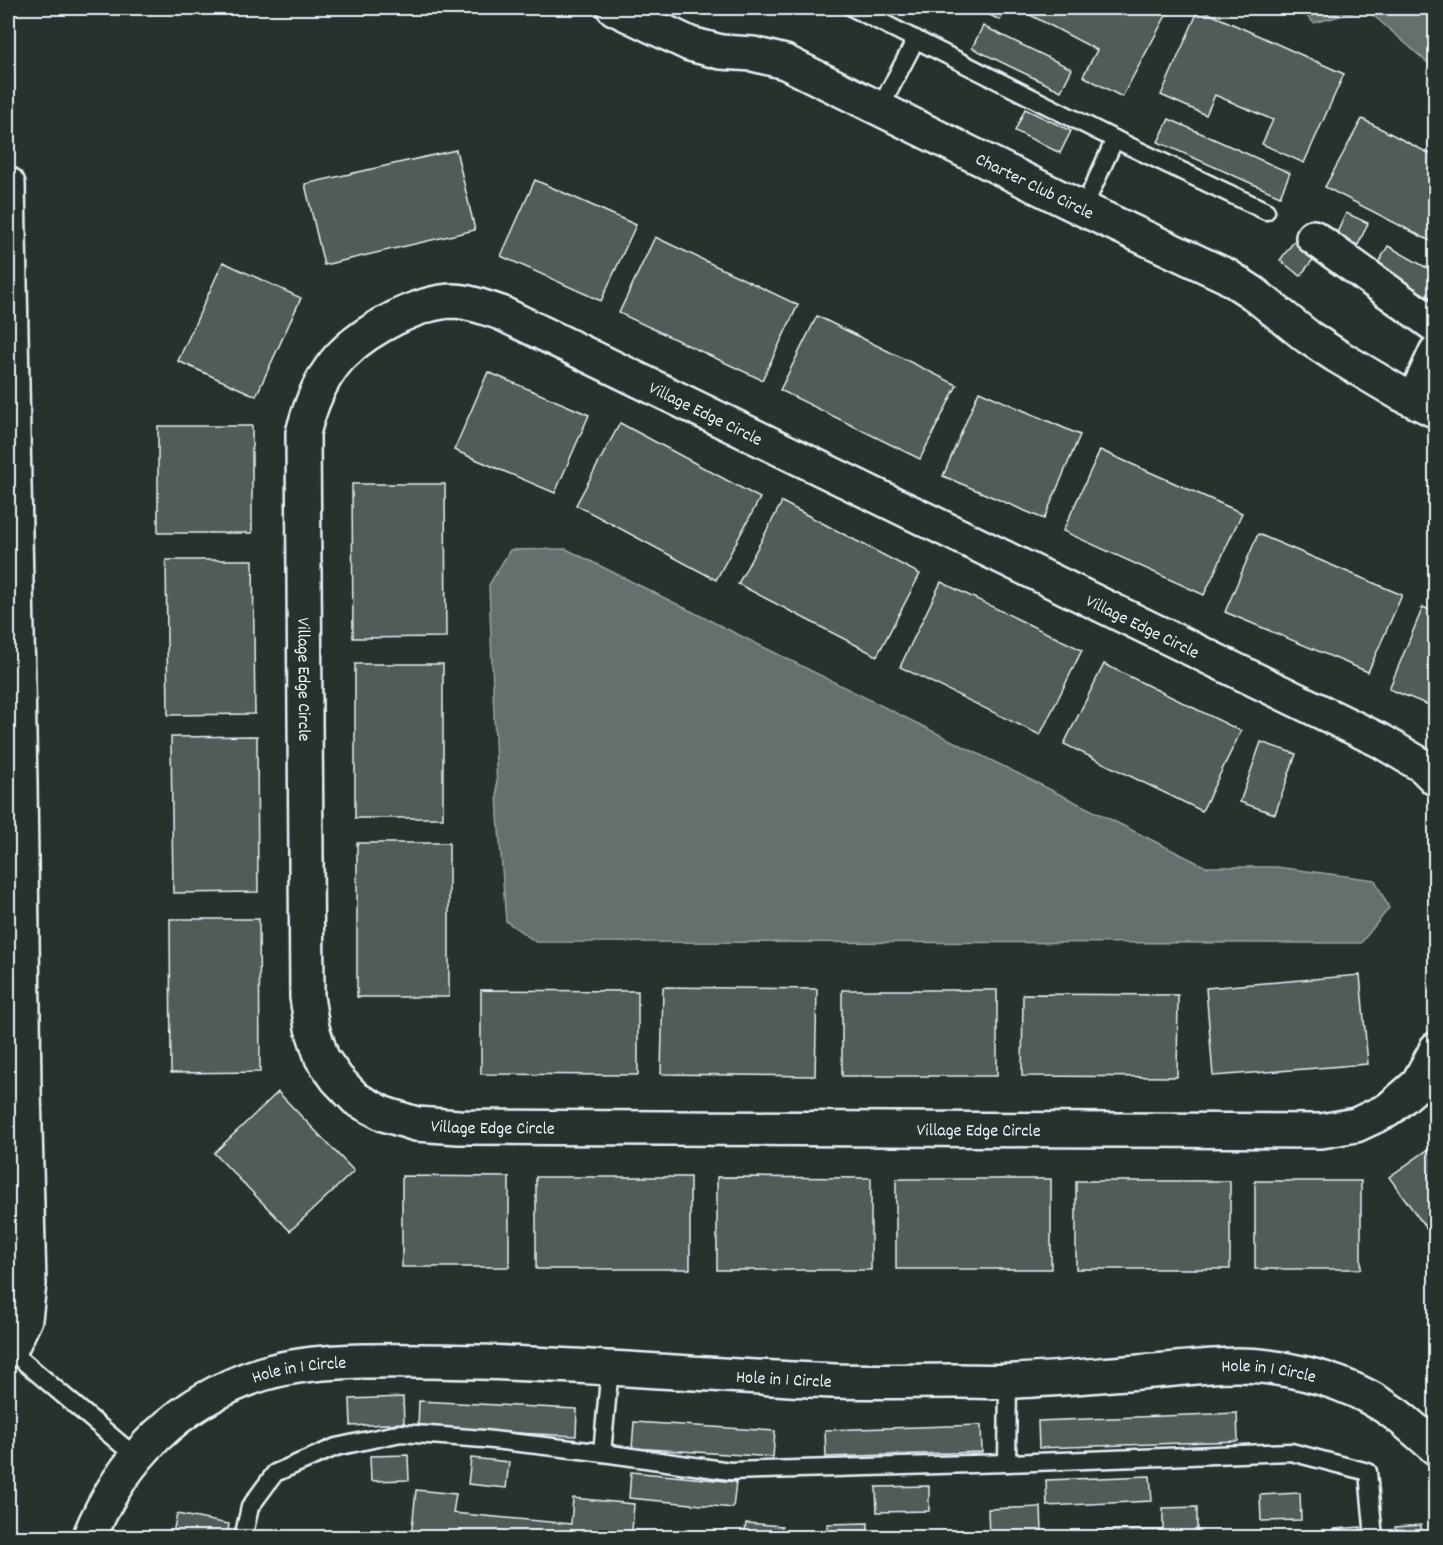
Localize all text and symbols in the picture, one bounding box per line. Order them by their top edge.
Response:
street label: Charter Club Circle [971,148,1097,227]
street label: Village Edge Circle [644,377,766,454]
street label: Village Edge Circle [1081,590,1203,667]
street label: Village Edge Circle [289,617,315,742]
street label: Village Edge Circle [430,1115,555,1142]
street label: Village Edge Circle [917,1119,1041,1145]
street label: Hole in 1 Circle [249,1352,347,1392]
street label: Hole in 1 Circle [1221,1355,1319,1391]
street label: Hole in 1 Circle [735,1366,832,1396]

